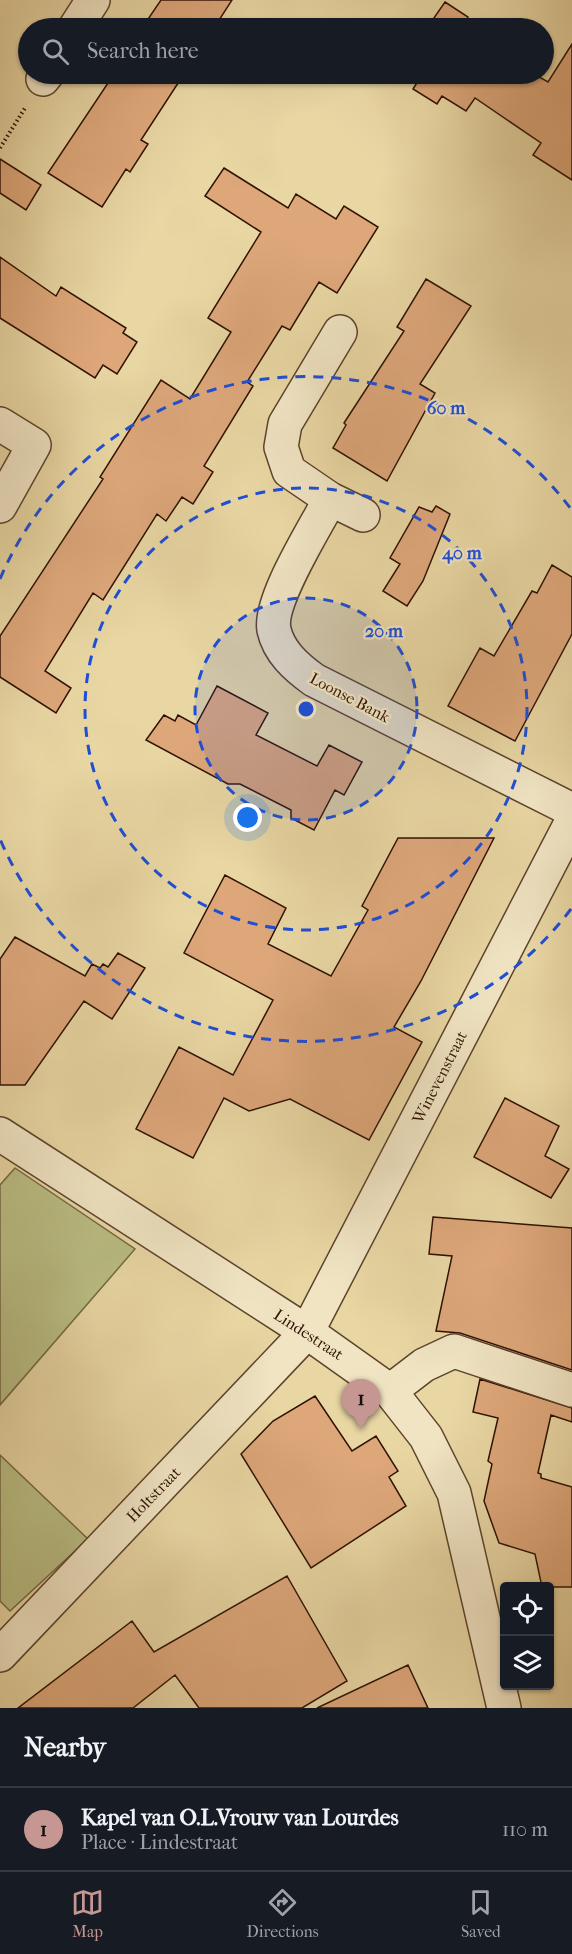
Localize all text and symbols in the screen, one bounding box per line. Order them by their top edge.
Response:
search box [18,18,554,84]
icon: search [39,35,72,68]
text: Search here [87,38,199,64]
text: 60 m [427,398,466,419]
text: 40 m [441,543,483,564]
text: 20 m [365,621,404,642]
street label: Loonse Bank [307,668,394,727]
centre of rings [296,699,316,719]
your location [233,803,262,832]
street label: Winevenstraat [408,1028,471,1127]
street label: Lindestraat [270,1305,347,1364]
pin: 1 [342,1380,380,1429]
street label: Holtstraat [122,1463,185,1526]
map controls [500,1582,554,1690]
button: locate [500,1582,554,1636]
button: layers [500,1636,554,1690]
text: Nearby [24,1732,106,1763]
text: Kapel van O.L.Vrouw van Lourdes [81,1805,399,1831]
text: 1 [40,1818,47,1841]
text: 110 m [502,1818,548,1841]
text: Place · Lindestraat [81,1831,238,1854]
tab: Map [71,1886,104,1941]
tab: Directions [247,1886,319,1941]
tab: Saved [461,1886,501,1941]

